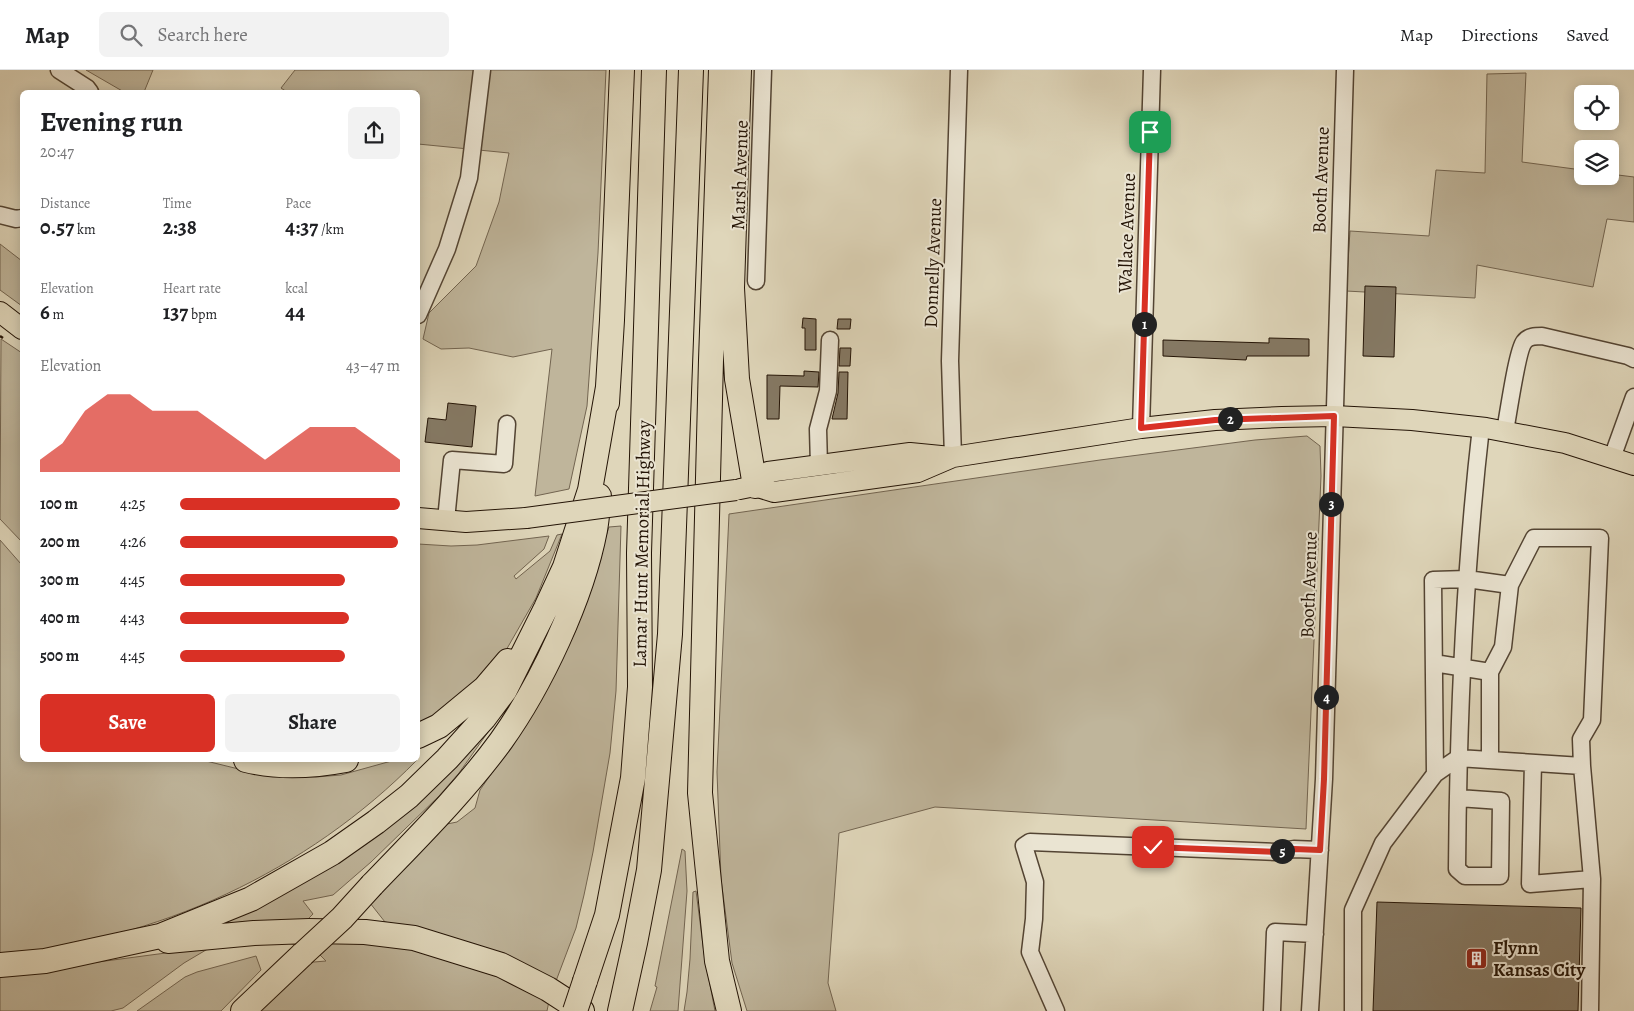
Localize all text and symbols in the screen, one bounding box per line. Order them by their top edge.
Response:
search box [99,12,449,57]
text: Map [25,19,69,51]
icon: search [117,21,145,49]
text: Search here [157,22,248,48]
text: Map [1400,23,1433,47]
text: Directions [1461,23,1538,47]
text: Saved [1566,23,1609,47]
map controls [1574,85,1619,185]
button: locate [1574,85,1619,130]
text: Evening run [40,103,183,141]
button: share [348,107,400,159]
pin [1129,111,1171,153]
icon: arrive [1136,118,1164,146]
street label: Marsh Avenue [725,119,755,231]
street label: Booth Avenue [1306,126,1336,234]
button: layers [1574,140,1619,185]
text: 20:47 [40,141,74,163]
street label: Wallace Avenue [1112,173,1142,294]
text: Distance [40,194,90,213]
text: Time [163,194,192,213]
text: Pace [285,194,311,213]
street label: Donnelly Avenue [918,197,948,329]
text: 0.57 [40,213,74,241]
text: 2:38 [163,213,197,241]
text: 4:37 [285,213,318,241]
text: km [74,220,96,239]
text: /km [318,220,344,239]
text: Elevation [40,279,94,298]
text: Heart rate [163,279,221,298]
text: kcal [285,279,308,298]
text: 6 [40,298,50,326]
text: 137 [163,298,188,326]
text: 44 [285,298,305,326]
text: m [50,305,64,324]
text: bpm [188,305,217,324]
pin: 1 [1132,312,1156,336]
text: 1 [1142,315,1147,334]
text: Elevation [40,355,101,377]
text: 43–47 m [346,355,400,377]
pin: 2 [1218,406,1242,432]
text: 2 [1227,410,1234,429]
street label: Lamar Hunt Memorial Highway [627,420,657,668]
pin: 3 [1318,492,1344,516]
text: 100 m [40,493,78,515]
text: 4:25 [120,493,146,515]
text: 3 [1328,495,1335,514]
text: 200 m [40,531,80,553]
text: 4:26 [120,531,146,553]
street label: Booth Avenue [1294,531,1324,639]
text: 300 m [40,569,79,591]
text: 4:45 [120,569,145,591]
text: 400 m [40,607,80,629]
text: 4:43 [120,607,145,629]
text: 500 m [40,645,79,667]
text: 4:45 [120,645,145,667]
pin: 4 [1314,684,1338,710]
text: 4 [1323,688,1330,707]
button: Save [40,694,215,752]
button: Share [225,694,400,752]
pin [1132,826,1174,868]
icon: check [1139,833,1167,861]
pin: 5 [1270,838,1294,864]
text: 5 [1280,842,1285,861]
place label: Flynn Kansas City [1493,935,1586,983]
building icon: Flynn Kansas City [1465,947,1489,971]

